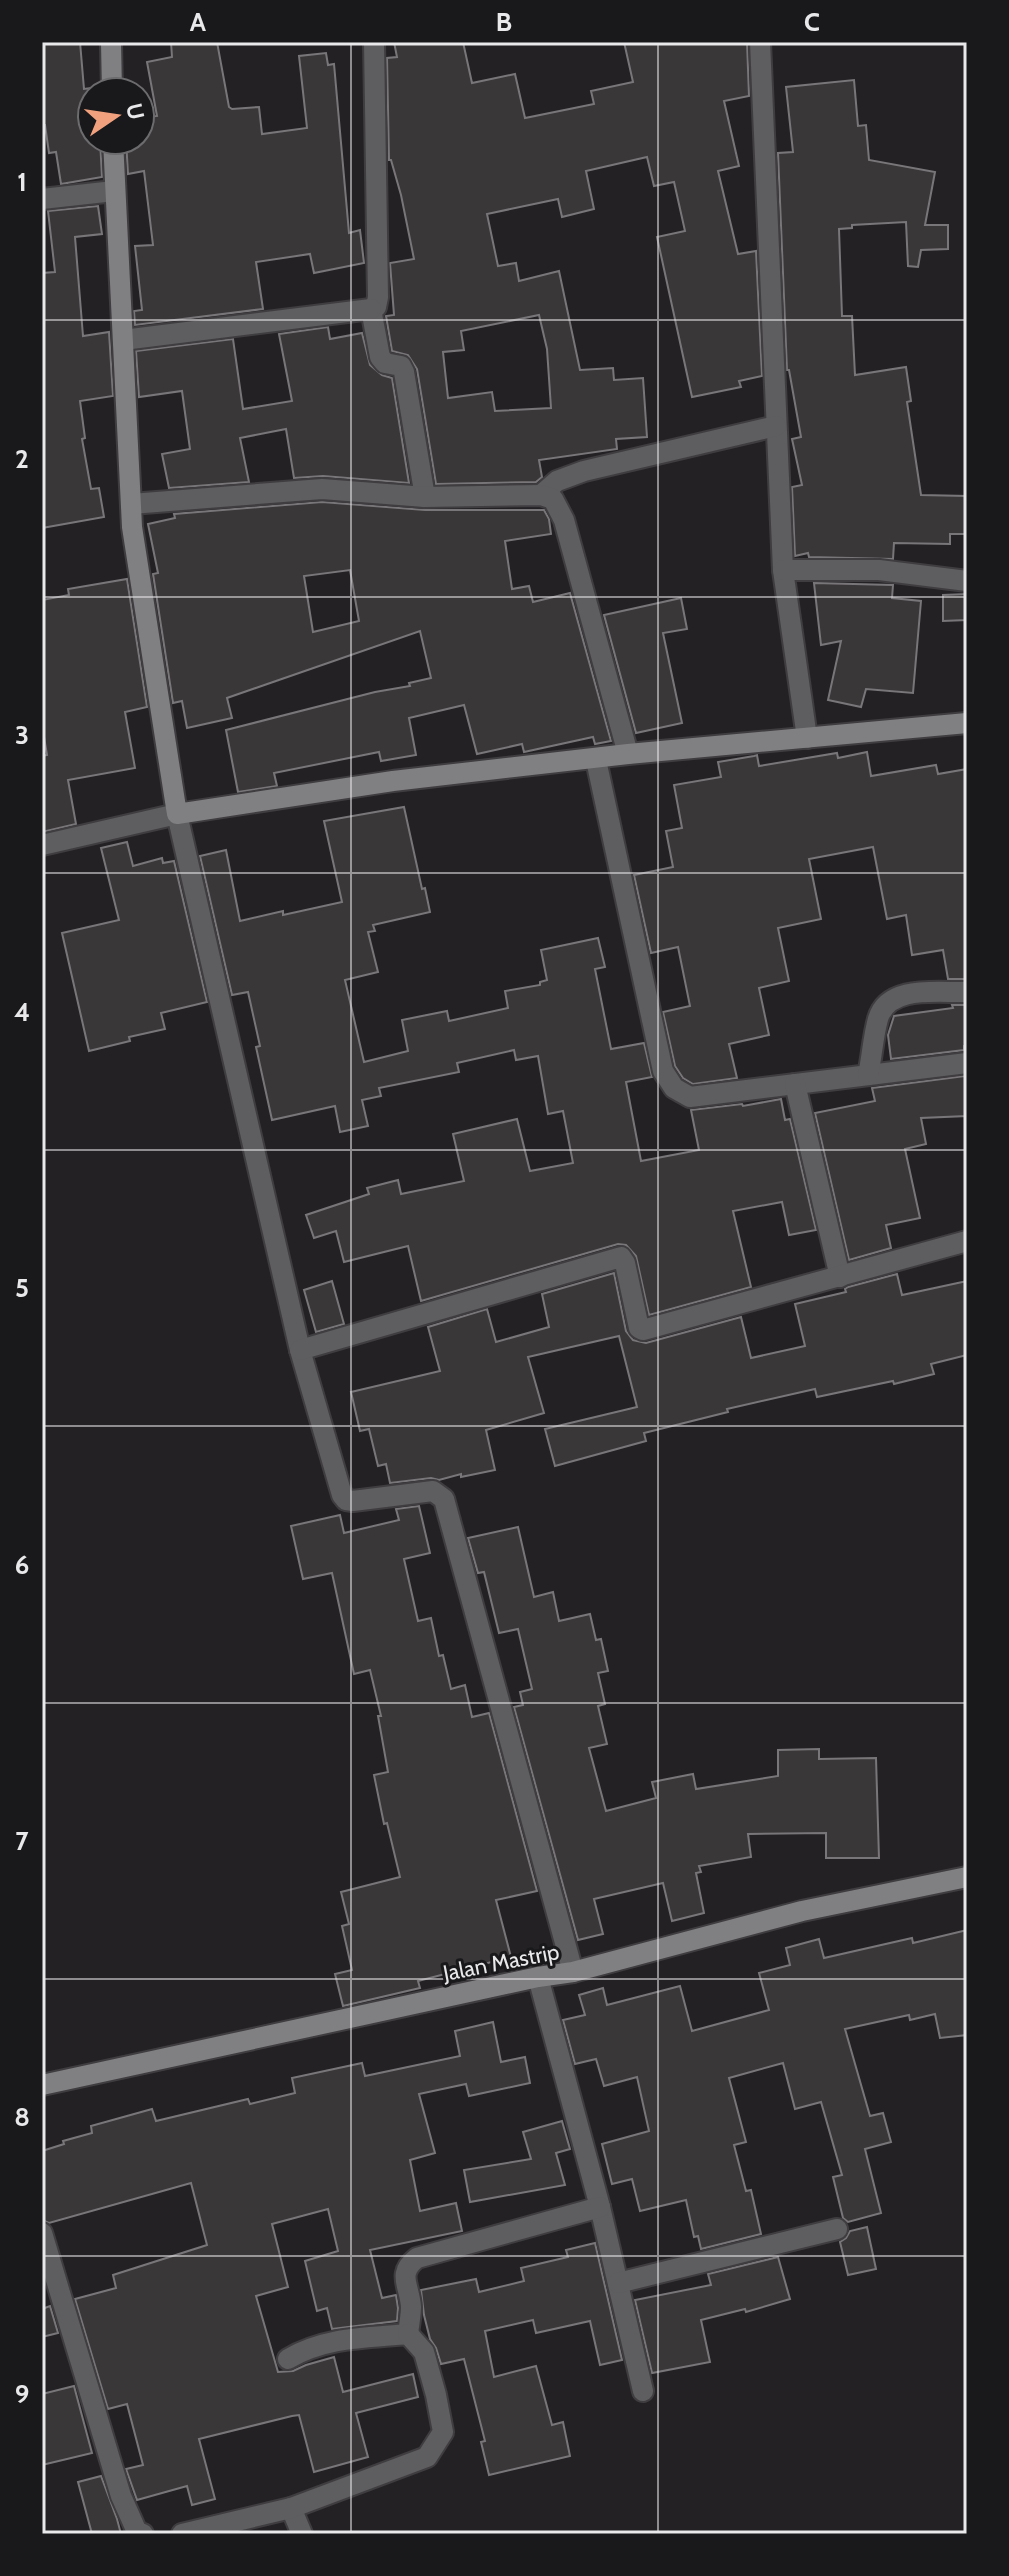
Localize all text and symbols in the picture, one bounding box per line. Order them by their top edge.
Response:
text: A [190,6,207,38]
text: B [496,6,512,38]
text: C [804,6,820,38]
north arrow [76,76,156,156]
text: U [120,101,150,122]
text: 1 [17,166,27,198]
text: 2 [15,443,29,475]
text: 3 [15,719,29,751]
text: 4 [14,996,30,1028]
text: 5 [15,1272,29,1304]
text: 6 [15,1549,29,1581]
text: 7 [15,1825,29,1857]
street label: Jalan Mastrip [440,1938,561,1987]
text: 8 [14,2101,30,2133]
text: 9 [15,2378,29,2410]

